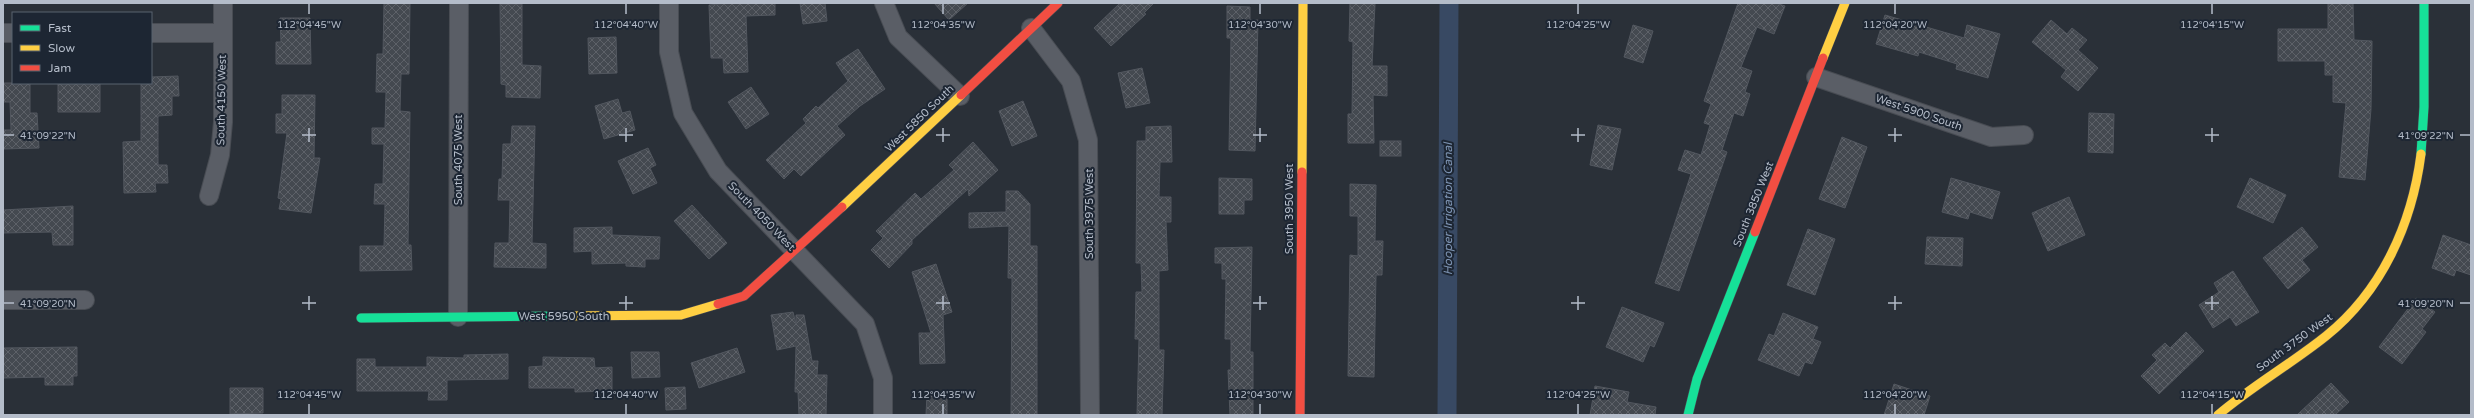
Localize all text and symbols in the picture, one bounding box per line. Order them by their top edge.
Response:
legend [12,12,152,84]
text: 112°04'45"W [277,19,341,31]
text: 112°04'40"W [594,19,658,31]
text: 112°04'35"W [911,19,975,31]
text: 112°04'30"W [1228,19,1292,31]
text: 112°04'25"W [1546,19,1610,31]
text: 112°04'20"W [1863,19,1927,31]
text: 112°04'15"W [2180,19,2244,31]
text: Fast [48,21,72,35]
text: Slow [48,41,75,55]
street label: South 4150 West [214,55,229,145]
text: Jam [48,61,71,75]
street label: West 5850 South [882,82,956,155]
street label: West 5900 South [1874,92,1964,133]
street label: South 4075 West [452,115,465,205]
text: 41°09'22"N [20,130,76,142]
text: 41°09'22"N [2398,130,2454,142]
water label: Hooper Irrigation Canal [1441,141,1455,275]
street label: South 3850 West [1730,160,1776,249]
street label: South 3950 West [1283,164,1296,254]
street label: South 3975 West [1083,169,1096,259]
street label: South 4050 West [725,179,798,253]
text: 41°09'20"N [20,298,76,310]
text: 41°09'20"N [2398,298,2454,310]
street label: West 5950 South [519,310,609,323]
street label: South 3750 West [2254,310,2335,374]
text: 112°04'45"W [277,389,341,401]
text: 112°04'40"W [594,389,658,401]
text: 112°04'35"W [911,389,975,401]
text: 112°04'30"W [1228,389,1292,401]
text: 112°04'25"W [1546,389,1610,401]
text: 112°04'20"W [1863,389,1927,401]
text: 112°04'15"W [2180,389,2244,401]

